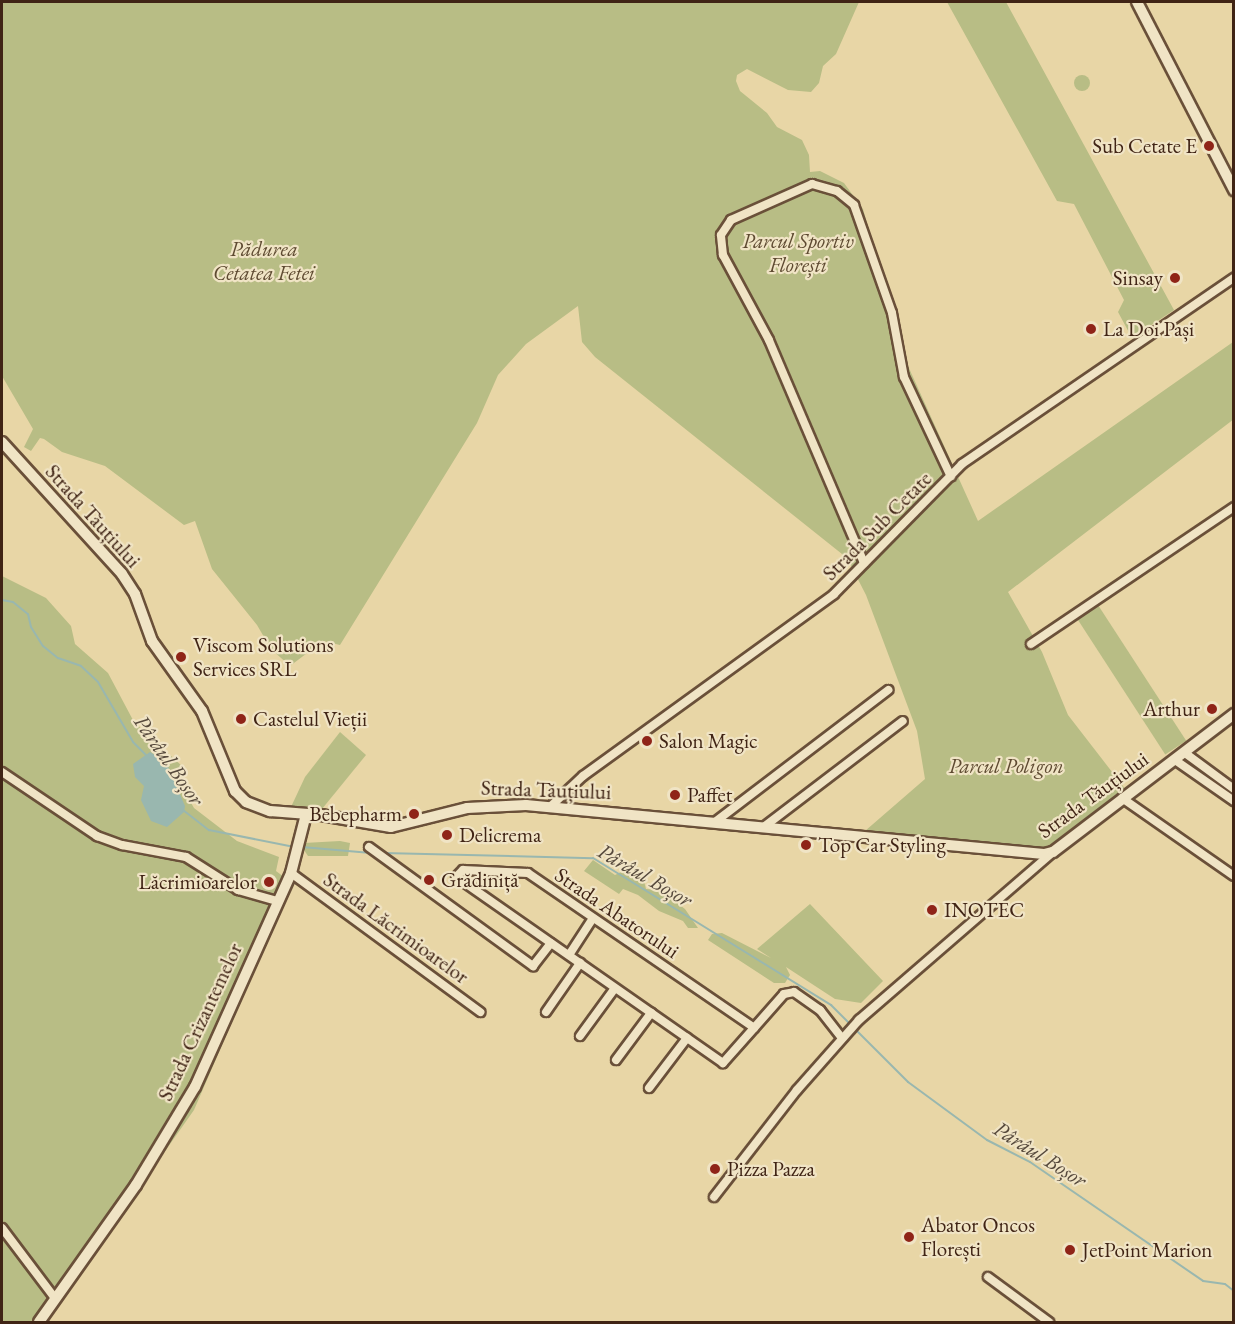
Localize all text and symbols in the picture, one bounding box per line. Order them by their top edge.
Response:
place label: Sub Cetate E [1092,133,1197,159]
marker: Sub Cetate E [1202,139,1216,153]
park label: Parcul Sportiv Florești [742,228,854,278]
park label: Pădurea Cetatea Fetei [213,236,315,286]
place label: Sinsay [1113,265,1163,291]
marker: Sinsay [1168,271,1182,285]
place label: La Doi Pași [1103,316,1194,342]
marker: La Doi Pași [1084,322,1098,336]
street label: Strada Tăuțiului [40,459,146,573]
street label: Strada Sub Cetate [817,466,937,586]
place label: Viscom Solutions Services SRL [193,632,334,682]
marker: Viscom Solutions Services SRL [174,650,188,664]
place label: Arthur [1143,696,1200,722]
marker: Arthur [1205,702,1219,716]
place label: Castelul Vieții [253,706,367,732]
water label: Pârâul Boșor [128,710,210,810]
marker: Castelul Vieții [234,712,248,726]
place label: Salon Magic [659,728,758,754]
marker: Salon Magic [640,734,654,748]
street label: Strada Tăuțiului [1033,747,1153,843]
park label: Parcul Poligon [948,753,1064,779]
street label: Strada Tăuțiului [480,775,612,805]
place label: Paffet [687,782,732,808]
marker: Paffet [668,788,682,802]
place label: Bebepharm [309,801,402,827]
marker: Bebepharm [407,807,421,821]
place label: Delicrema [459,822,541,848]
marker: Delicrema [440,828,454,842]
place label: Top Car Styling [818,832,946,858]
water label: Pârâul Boșor [593,837,697,913]
marker: Top Car Styling [799,838,813,852]
street label: Strada Abatorului [550,862,684,964]
street label: Strada Lăcrimioarelor [318,867,474,989]
place label: Grădiniță [441,867,519,893]
place label: Lăcrimioarelor [138,869,257,895]
marker: Grădiniță [422,873,436,887]
marker: Lăcrimioarelor [262,875,276,889]
place label: INOTEC [944,897,1024,923]
marker: INOTEC [925,903,939,917]
street label: Strada Crizantemelor [152,939,248,1105]
water label: Pârâul Boșor [989,1115,1091,1193]
place label: Pizza Pazza [727,1156,815,1182]
marker: Pizza Pazza [708,1162,722,1176]
place label: Abator Oncos Florești [921,1212,1035,1262]
marker: Abator Oncos Florești [902,1230,916,1244]
place label: JetPoint Marion [1082,1237,1212,1263]
marker: JetPoint Marion [1063,1243,1077,1257]

